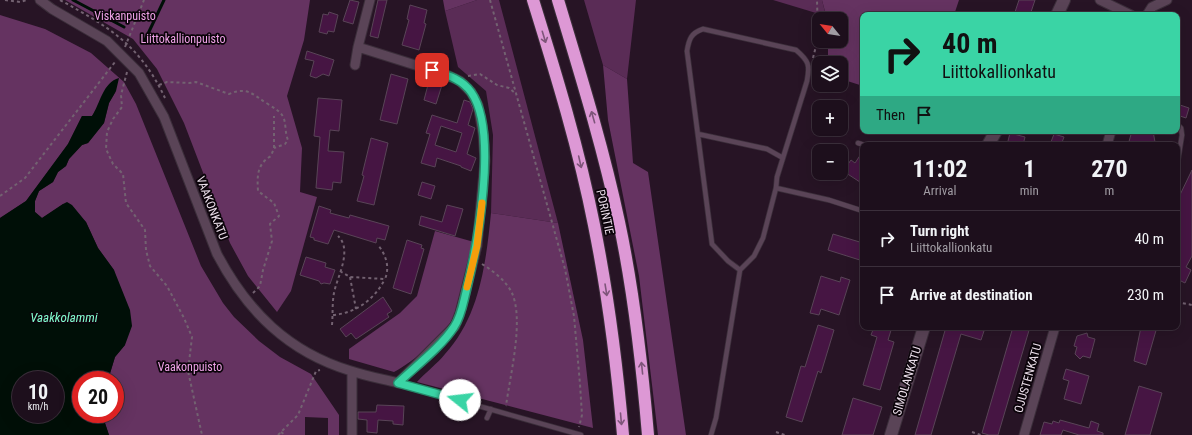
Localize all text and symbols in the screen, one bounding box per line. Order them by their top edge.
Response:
park label: Viskanpuisto [94,9,156,23]
north arrow [812,12,848,48]
map controls [812,12,848,180]
text: 40 m [942,27,998,60]
icon: right [876,28,928,80]
one-way arrow [541,31,548,44]
park label: Liittokallionpuisto [141,32,225,46]
pin [415,53,449,87]
button: layers [812,56,848,92]
icon: arrive [421,59,443,81]
text: Liittokallionkatu [942,61,1056,82]
button: + [812,100,848,136]
icon: arrive [913,104,935,126]
text: Then [876,106,905,124]
one-way arrow [588,111,596,124]
button: − [812,144,848,180]
text: 11:02 [912,155,967,183]
text: 1 [1023,155,1035,183]
text: 270 [1091,155,1128,183]
one-way arrow [576,156,584,169]
street label: VAAKONKATU [193,174,231,242]
text: Arrival [923,183,956,198]
text: min [1020,183,1039,198]
text: m [1105,183,1114,198]
street label: PORINTIE [593,188,617,236]
text: Turn right [910,222,969,240]
icon: right [876,228,898,250]
text: 40 m [1134,230,1164,248]
text: Liittokallionkatu [910,240,992,255]
one-way arrow [602,283,610,296]
icon: arrive [876,284,898,306]
text: Arrive at destination [910,286,1033,304]
text: 230 m [1127,286,1164,304]
water label: Vaakkolammi [30,310,98,325]
street label: OJUSTENKATU [1011,342,1045,414]
street label: SIMOLANKATU [890,345,924,417]
park label: Vaakonpuisto [158,360,222,374]
one-way arrow [638,362,646,375]
speed limit sign: 20 [72,371,124,423]
position arrow [439,379,481,421]
text: 10 [28,380,48,404]
text: km/h [28,401,48,412]
one-way arrow [618,412,625,425]

